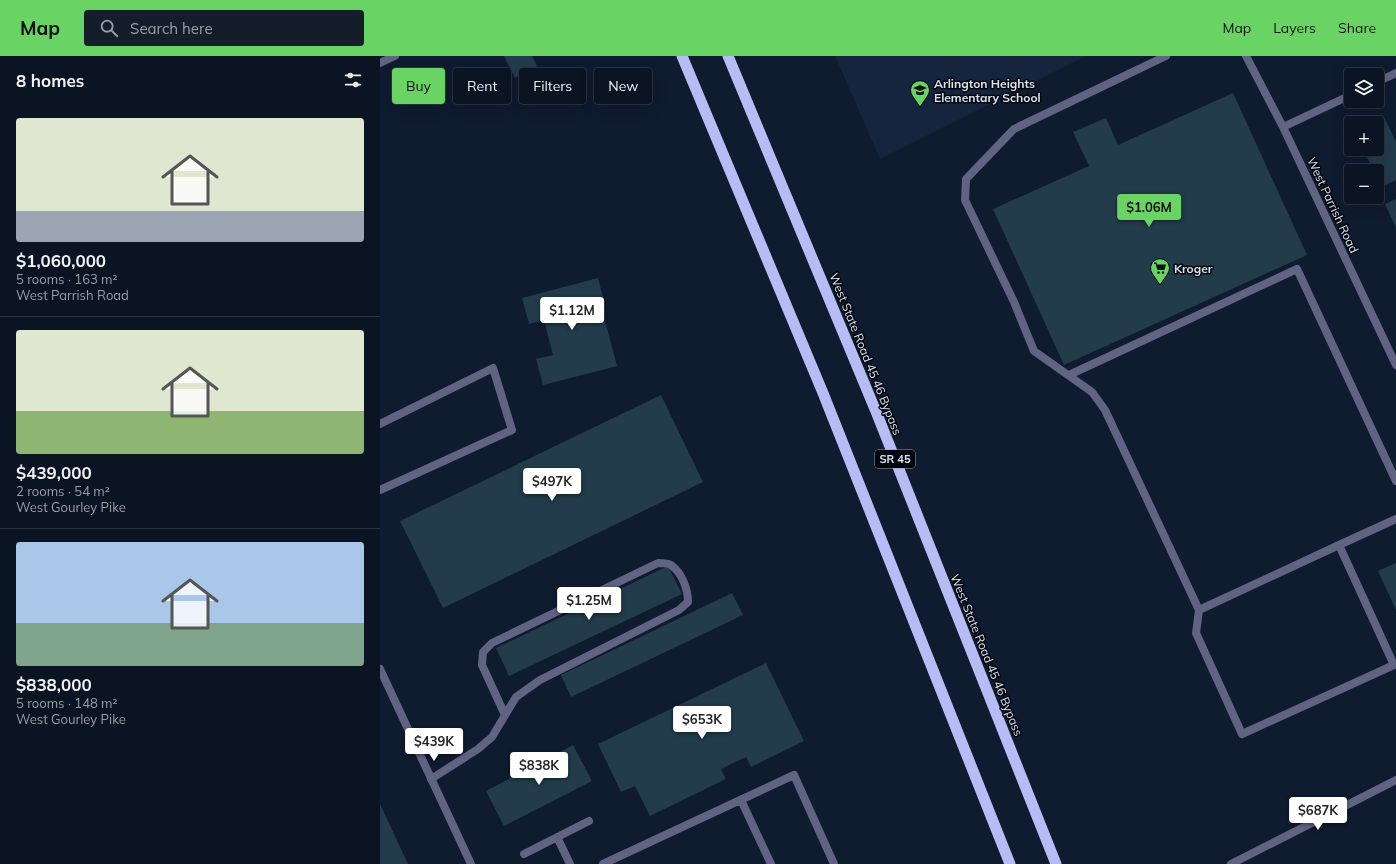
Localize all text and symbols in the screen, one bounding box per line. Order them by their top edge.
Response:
search box [84,10,364,46]
text: Map [20,16,60,40]
icon: search [98,17,120,39]
text: Search here [130,19,213,38]
text: Map [1222,19,1251,37]
text: Layers [1273,19,1316,37]
text: Share [1338,19,1376,37]
chip: Buy [392,68,445,104]
chip: Rent [453,68,511,104]
chip: Filters [519,68,586,104]
chip: New [594,68,652,104]
map controls [1344,68,1384,204]
button: layers [1344,68,1384,108]
icon: filters [342,69,364,91]
text: 8 homes [16,70,84,91]
place label: Arlington Heights Elementary School [934,76,1041,105]
school or university icon: Arlington Heights Elementary School [909,79,931,107]
button: + [1344,116,1384,156]
icon: home [154,144,226,216]
street label: West Parrish Road [1304,155,1362,255]
button: − [1344,164,1384,204]
pin: $1.06M [1116,194,1182,228]
text: $1.06M [1126,199,1172,215]
text: $1,060,000 [16,250,106,271]
supermarket icon: Kroger [1149,257,1171,285]
place label: Kroger [1174,261,1213,276]
text: 5 rooms · 163 m² [16,271,117,287]
street label: West State Road 45 46 Bypass [827,271,905,437]
text: West Parrish Road [16,287,129,303]
pin: $1.12M [539,297,605,331]
text: $1.12M [549,302,595,318]
icon: home [154,356,226,428]
road number: SR 45 [875,450,915,468]
text: $439,000 [16,462,92,483]
pin: $497K [524,468,580,502]
text: $497K [532,473,572,489]
text: 2 rooms · 54 m² [16,483,110,499]
text: West Gourley Pike [16,499,126,515]
icon: home [154,568,226,640]
street label: West State Road 45 46 Bypass [948,572,1026,738]
pin: $1.25M [556,587,622,621]
text: $1.25M [566,592,612,608]
text: $838,000 [16,674,92,695]
text: 5 rooms · 148 m² [16,695,117,711]
pin: $653K [674,706,730,740]
text: West Gourley Pike [16,711,126,727]
text: $653K [682,711,722,727]
pin: $439K [406,728,462,762]
text: $439K [414,733,454,749]
pin: $838K [511,752,567,786]
text: $838K [519,757,559,773]
pin: $687K [1290,797,1346,831]
text: $687K [1298,802,1338,818]

